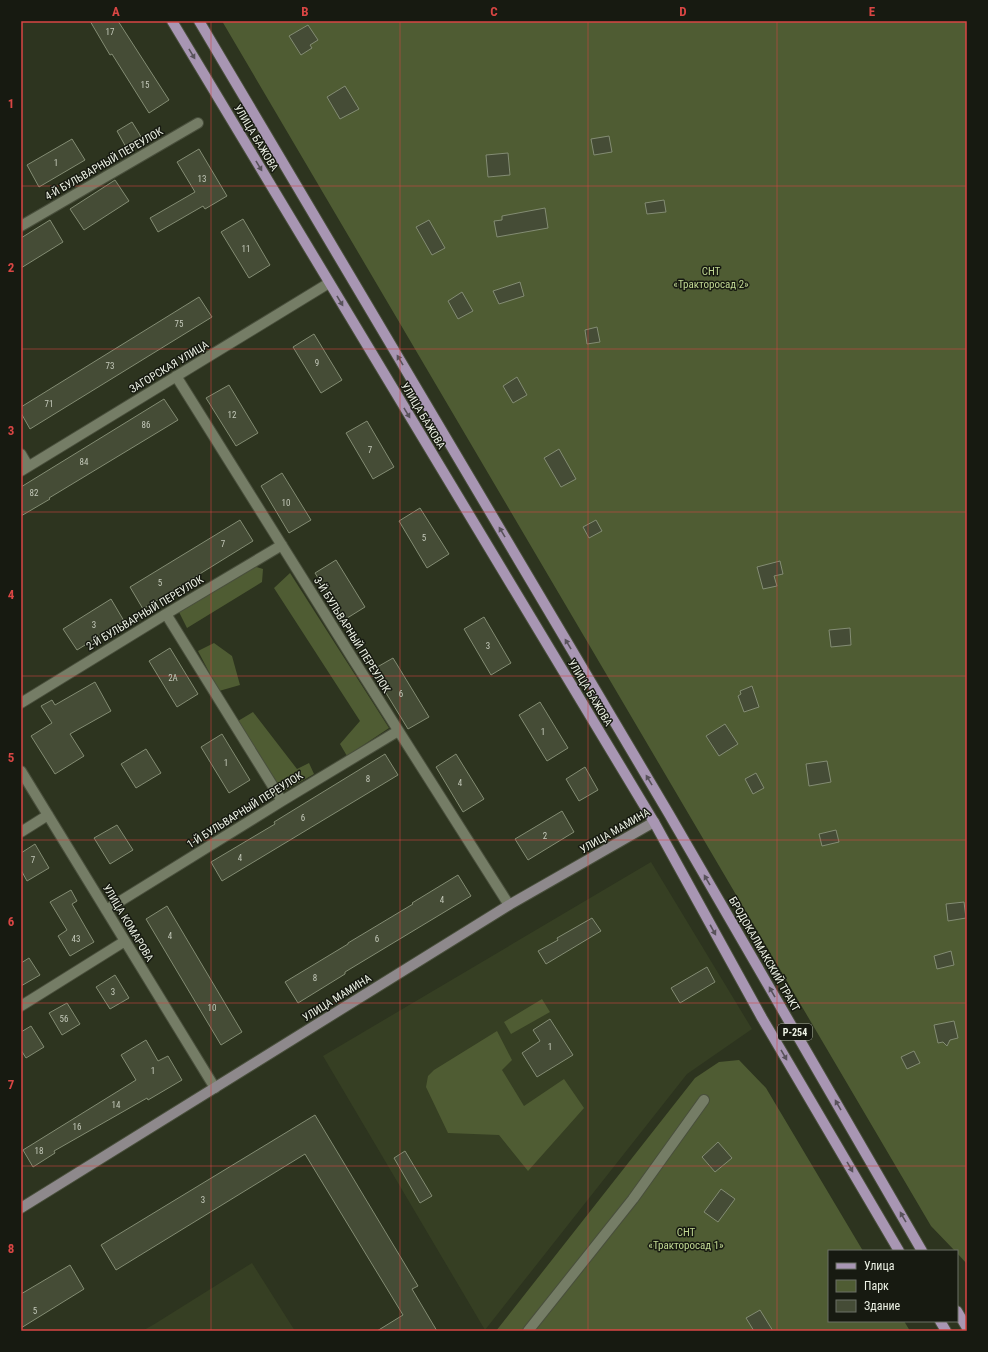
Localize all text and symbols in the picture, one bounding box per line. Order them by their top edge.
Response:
text: A [112,4,120,19]
text: B [301,4,309,19]
text: C [490,4,498,19]
text: D [679,4,687,19]
text: E [869,4,876,19]
house number: 17 [106,27,115,37]
one-way arrow [188,48,195,60]
house number: 15 [141,80,150,90]
text: 1 [8,96,14,111]
street label: УЛИЦА БАЖОВА [231,102,281,174]
street label: 4-Й БУЛЬВАРНЫЙ ПЕРЕУЛОК [43,124,166,203]
house number: 1 [54,158,58,168]
one-way arrow [255,160,262,172]
house number: 13 [198,174,206,184]
house number: 11 [242,244,250,254]
text: 2 [8,260,15,275]
park label: СНТ «Тракторосад 2» [673,265,749,291]
one-way arrow [336,296,344,306]
house number: 75 [175,319,184,329]
street label: ЗАГОРСКАЯ УЛИЦА [127,338,211,396]
one-way arrow [397,354,404,366]
house number: 9 [315,358,319,368]
house number: 73 [106,361,114,371]
street label: УЛИЦА БАЖОВА [398,380,448,452]
house number: 71 [45,399,53,409]
one-way arrow [403,408,411,418]
house number: 12 [228,410,237,420]
house number: 86 [142,420,150,430]
text: 3 [8,423,14,438]
house number: 7 [368,445,373,455]
house number: 84 [80,457,89,467]
house number: 82 [30,488,39,498]
house number: 10 [282,498,290,508]
one-way arrow [498,527,506,537]
house number: 5 [422,533,427,543]
house number: 7 [221,539,226,549]
street label: 2-Й БУЛЬВАРНЫЙ ПЕРЕУЛОК [84,572,207,653]
street label: 3-Й БУЛЬВАРНЫЙ ПЕРЕУЛОК [311,575,393,696]
house number: 5 [158,578,163,588]
text: 4 [8,587,15,602]
house number: 3 [92,620,96,630]
one-way arrow [565,638,572,650]
house number: 3 [486,641,490,651]
street label: УЛИЦА БАЖОВА [565,657,615,729]
house number: 2А [168,673,178,683]
house number: 6 [399,689,403,699]
house number: 1 [541,727,545,737]
text: 5 [8,750,15,765]
house number: 1 [224,758,228,768]
street label: 1-Й БУЛЬВАРНЫЙ ПЕРЕУЛОК [185,769,306,851]
house number: 8 [366,774,370,784]
one-way arrow [645,774,652,786]
house number: 4 [458,778,463,788]
street label: УЛИЦА МАМИНА [578,805,653,856]
house number: 6 [301,813,305,823]
house number: 2 [543,831,548,841]
house number: 4 [238,853,243,863]
house number: 7 [31,855,36,865]
one-way arrow [704,874,711,886]
street label: УЛИЦА КОМАРОВА [100,882,157,965]
street label: БРОДОКАЛМАКСКИЙ ТРАКТ [726,894,802,1014]
house number: 4 [440,895,445,905]
text: 6 [8,914,15,929]
one-way arrow [710,924,717,936]
house number: 4 [168,931,173,941]
house number: 43 [72,934,80,944]
house number: 6 [375,934,379,944]
street label: УЛИЦА МАМИНА [300,971,374,1024]
house number: 8 [313,973,317,983]
one-way arrow [769,986,776,998]
house number: 3 [111,987,115,997]
house number: 10 [208,1003,216,1013]
house number: 56 [60,1014,68,1024]
road number: Р-254 [778,1024,812,1040]
house number: 1 [548,1042,552,1052]
one-way arrow [780,1050,788,1060]
house number: 1 [151,1066,155,1076]
text: 7 [8,1077,15,1092]
one-way arrow [834,1099,841,1111]
house number: 14 [112,1100,121,1110]
house number: 16 [73,1122,81,1132]
house number: 18 [35,1146,43,1156]
one-way arrow [846,1161,853,1173]
house number: 3 [201,1195,205,1205]
one-way arrow [899,1211,906,1223]
park label: СНТ «Тракторосад 1» [648,1226,724,1252]
text: 8 [8,1241,14,1256]
legend [828,1250,958,1322]
text: Улица [864,1259,895,1273]
text: Парк [864,1279,889,1293]
text: Здание [864,1299,901,1313]
house number: 5 [33,1306,38,1316]

